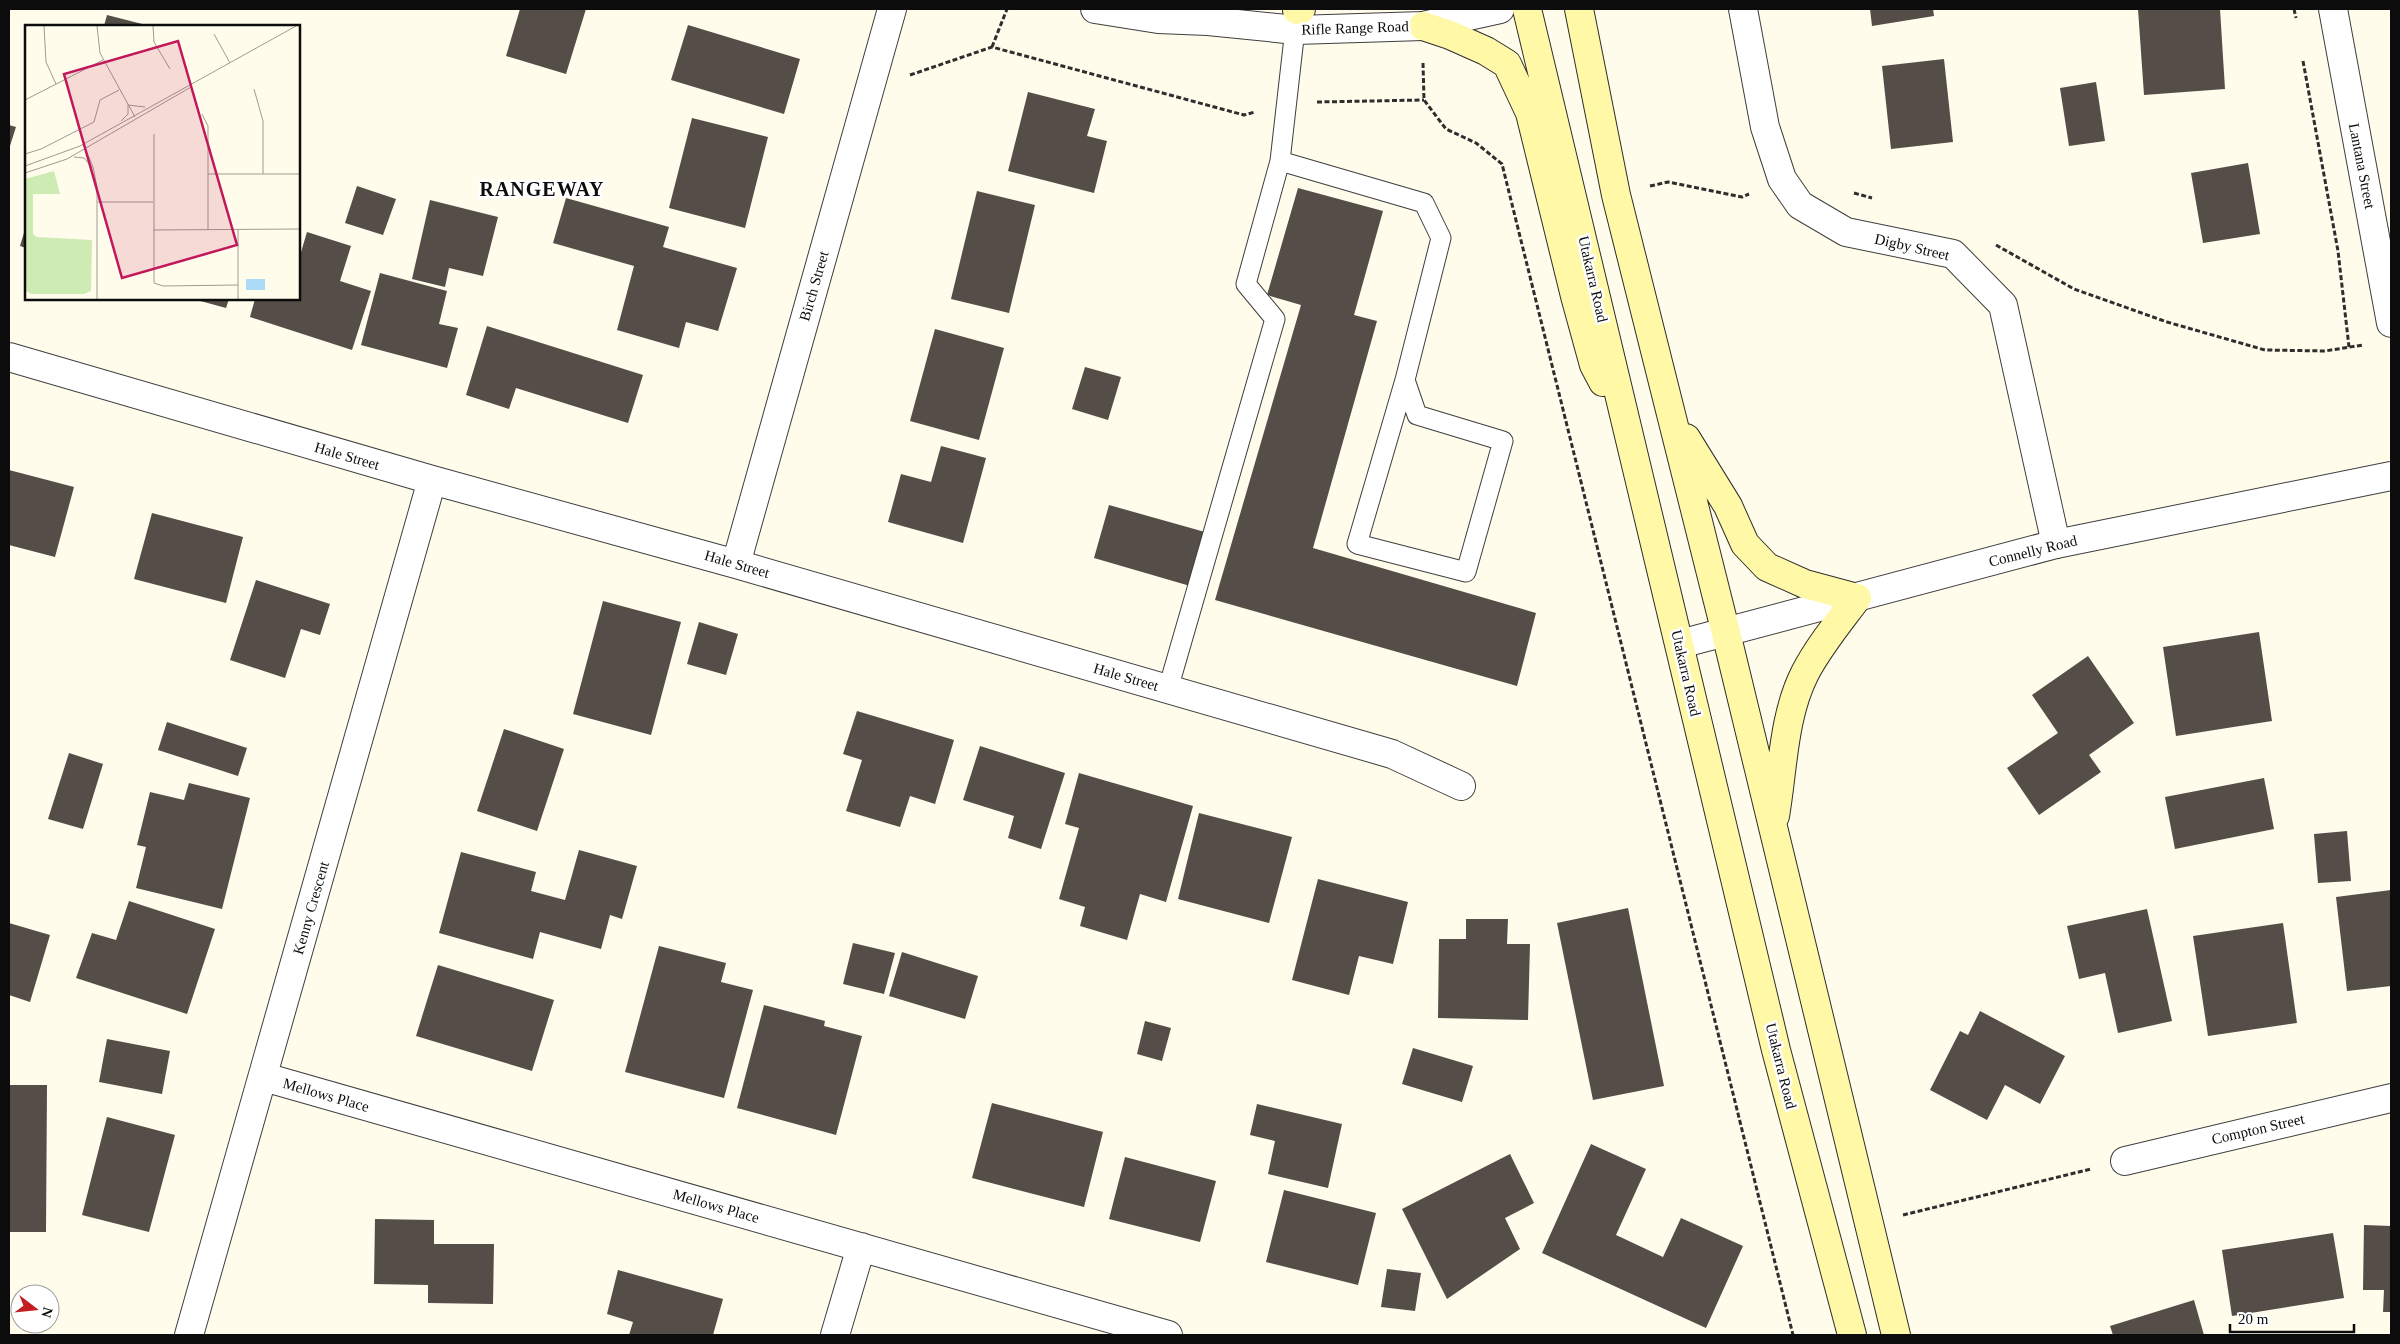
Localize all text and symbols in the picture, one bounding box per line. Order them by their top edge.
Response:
street label: Rifle Range Road [1301,18,1409,38]
inset map [25,25,300,300]
street label: Lantana Street [2346,122,2378,211]
district label: RANGEWAY [479,178,605,200]
street label: Digby Street [1873,231,1952,264]
street label: Utakarra Road [1575,234,1611,324]
street label: Birch Street [796,248,832,323]
street label: Hale Street [313,439,382,473]
street label: Connelly Road [1987,532,2079,570]
street label: Hale Street [703,547,772,581]
street label: Utakarra Road [1668,628,1704,718]
street label: Hale Street [1092,660,1161,694]
street label: Kenny Crescent [290,859,332,956]
street label: Utakarra Road [1763,1021,1800,1111]
street label: Mellows Place [281,1075,371,1115]
street label: Compton Street [2210,1110,2307,1147]
street label: Mellows Place [671,1186,761,1226]
north arrow [10,1284,60,1334]
scale bar [2230,1302,2354,1334]
text: N [38,1306,56,1319]
text: 20 m [2238,1311,2269,1327]

